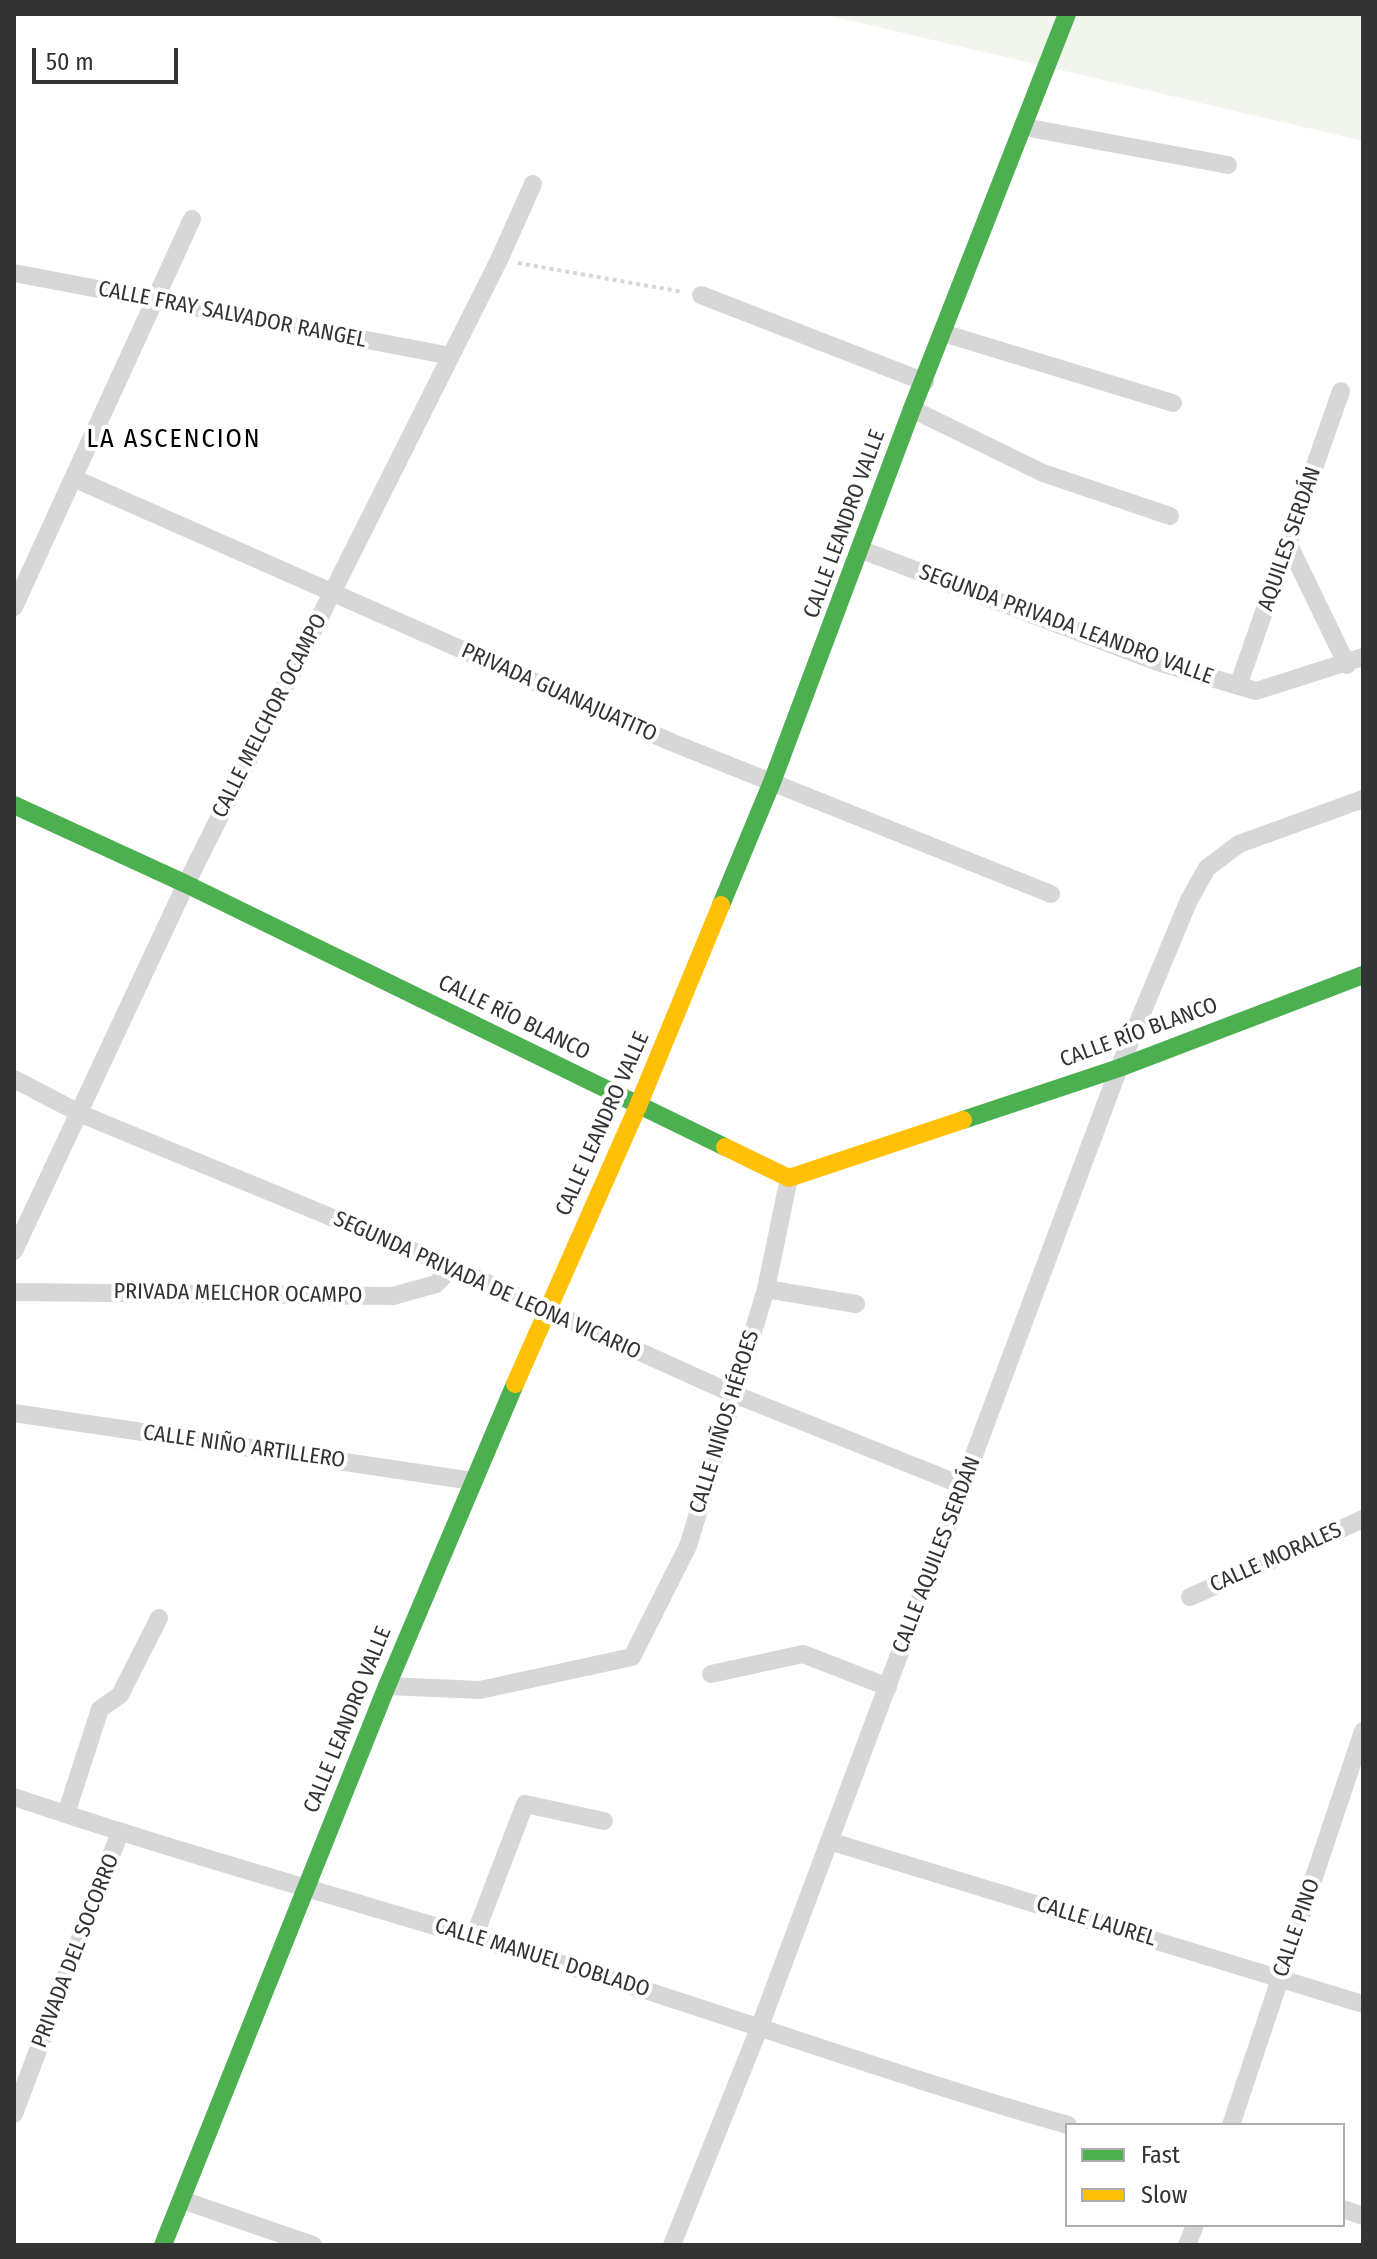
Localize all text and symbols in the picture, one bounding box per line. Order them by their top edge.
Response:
scale bar [36,32,182,82]
text: 50 m [46,48,94,76]
street label: CALLE FRAY SALVADOR RANGEL [96,276,368,354]
district label: LA ASCENCION [86,424,262,456]
street label: CALLE LEANDRO VALLE [799,426,891,622]
street label: AQUILES SERDÁN [1253,464,1327,614]
street label: SEGUNDA PRIVADA LEANDRO VALLE [915,559,1217,691]
street label: CALLE MELCHOR OCAMPO [207,610,333,822]
street label: PRIVADA GUANAJUATITO [457,638,661,748]
street label: CALLE RÍO BLANCO [434,970,594,1066]
street label: CALLE RÍO BLANCO [1057,992,1221,1074]
street label: CALLE LEANDRO VALLE [551,1028,655,1220]
street label: SEGUNDA PRIVADA DE LEONA VICARIO [329,1206,645,1366]
street label: PRIVADA MELCHOR OCAMPO [113,1279,363,1309]
street label: CALLE NIÑOS HÉROES [685,1327,765,1517]
street label: CALLE NIÑO ARTILLERO [141,1420,347,1474]
street label: CALLE AQUILES SERDÁN [887,1453,987,1657]
street label: CALLE MORALES [1206,1517,1346,1599]
street label: CALLE LEANDRO VALLE [299,1623,397,1817]
street label: PRIVADA DEL SOCORRO [27,1850,125,2052]
street label: CALLE PINO [1268,1875,1326,1981]
street label: CALLE LAUREL [1033,1891,1159,1953]
street label: CALLE MANUEL DOBLADO [432,1913,652,2003]
legend [1065,2123,1345,2227]
text: Fast [1141,2141,1180,2169]
text: Slow [1141,2181,1187,2209]

